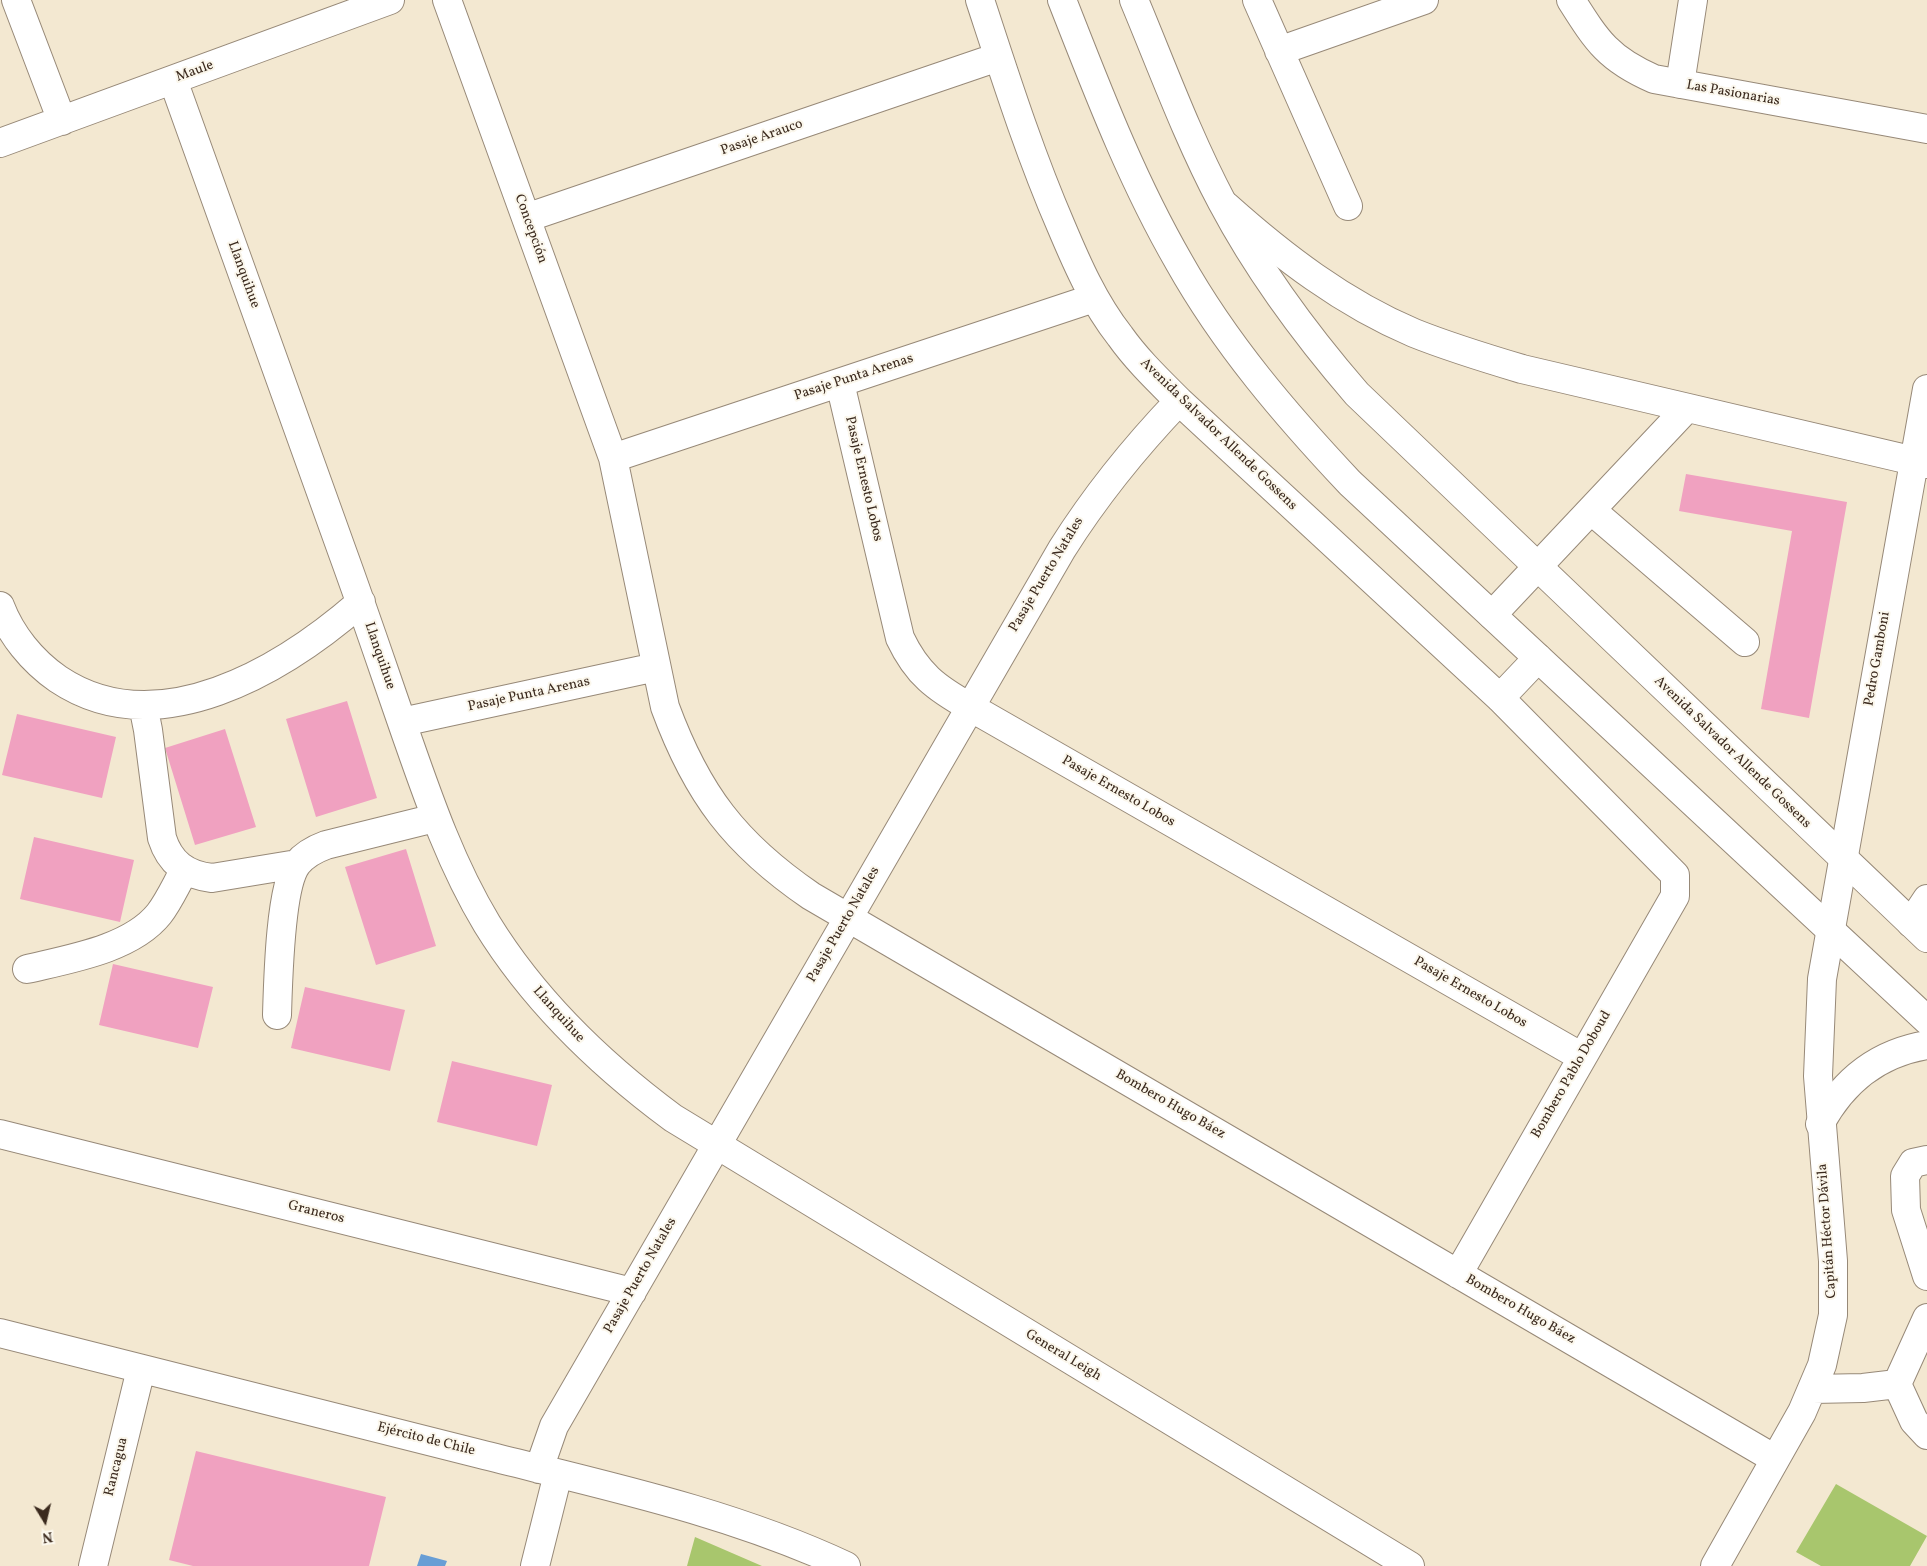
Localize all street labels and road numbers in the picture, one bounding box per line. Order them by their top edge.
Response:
street label: Maule [174,57,216,87]
street label: Las Pasionarias [1685,78,1781,110]
street label: Pasaje Arauco [719,116,805,160]
street label: Concepción [510,192,550,266]
street label: Llanquihue [223,239,263,311]
street label: Pasaje Punta Arenas [792,351,916,405]
street label: Avenida Salvador Allende Gossens [1136,355,1300,515]
street label: Pasaje Ernesto Lobos [840,415,886,543]
street label: Pasaje Puerto Natales [1006,515,1088,635]
street label: Pedro Gamboni [1861,610,1895,708]
street label: Llanquihue [360,620,398,692]
street label: Avenida Salvador Allende Gossens [1650,673,1814,833]
street label: Pasaje Punta Arenas [466,674,592,716]
street label: Pasaje Ernesto Lobos [1058,753,1178,831]
street label: Pasaje Puerto Natales [804,864,884,986]
street label: Pasaje Ernesto Lobos [1410,954,1530,1032]
street label: Llanquihue [528,983,588,1047]
street label: Bombero Pablo Doboud [1529,1008,1615,1142]
street label: Bombero Hugo Báez [1112,1067,1228,1143]
street label: Capitán Héctor Dávila [1815,1163,1841,1299]
street label: Graneros [286,1198,346,1228]
street label: Pasaje Puerto Natales [601,1215,681,1337]
street label: Bombero Hugo Báez [1462,1272,1578,1348]
street label: General Leigh [1022,1327,1104,1385]
street label: Ejército de Chile [375,1420,477,1460]
street label: Rancagua [102,1436,132,1498]

